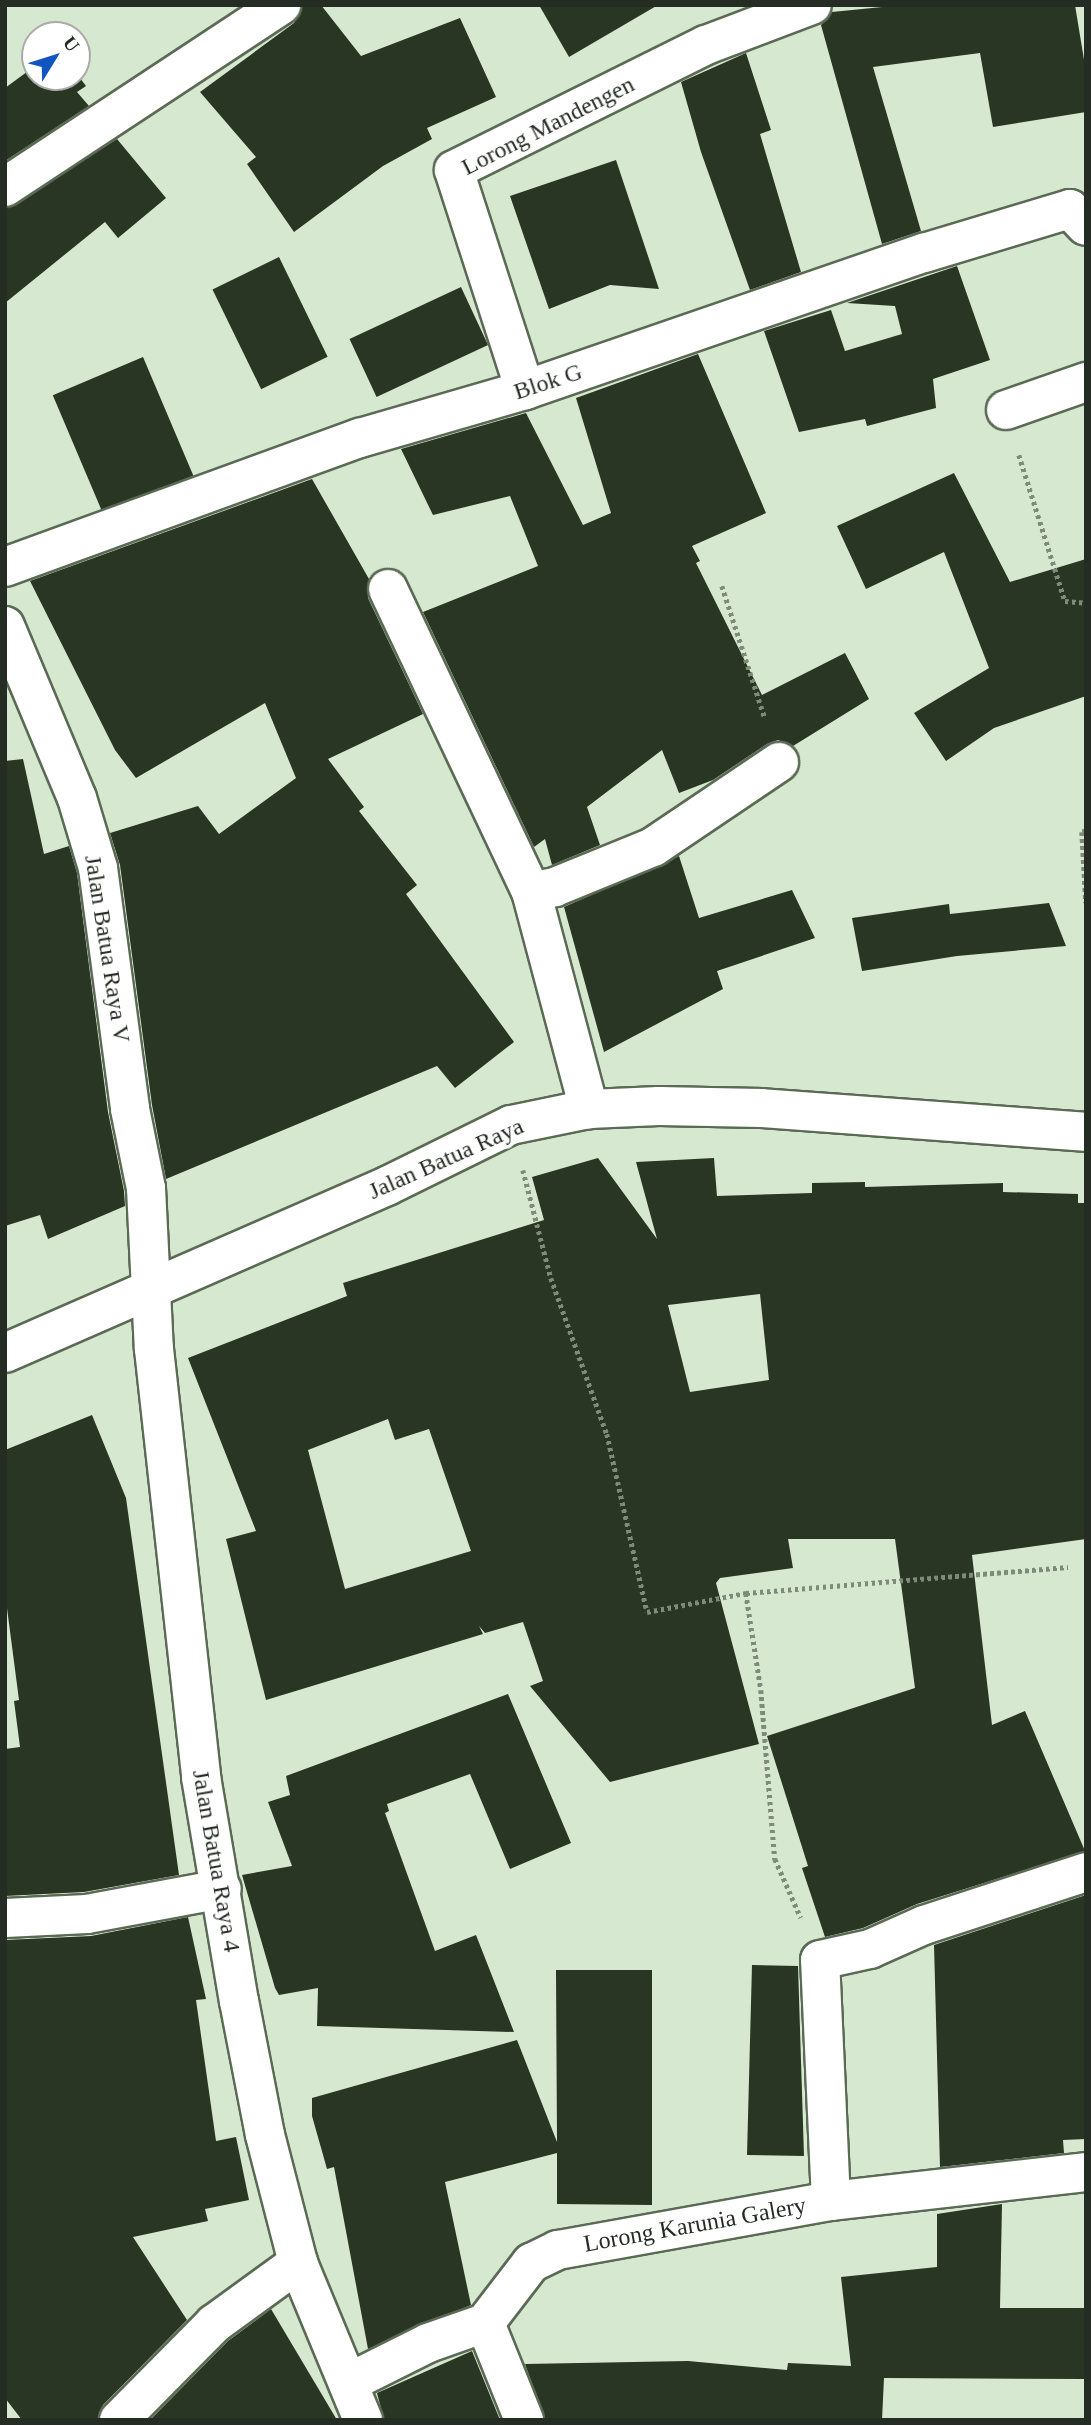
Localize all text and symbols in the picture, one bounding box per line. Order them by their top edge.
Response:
north arrow [21,21,91,91]
text: U [59,32,84,56]
street label: Lorong Mandengen [457,70,639,182]
street label: Blok G [510,357,586,407]
street label: Jalan Batua Raya V [78,853,136,1045]
street label: Jalan Batua Raya [364,1112,528,1206]
street label: Jalan Batua Raya 4 [186,1768,246,1954]
street label: Lorong Karunia Galery [582,2191,808,2259]

